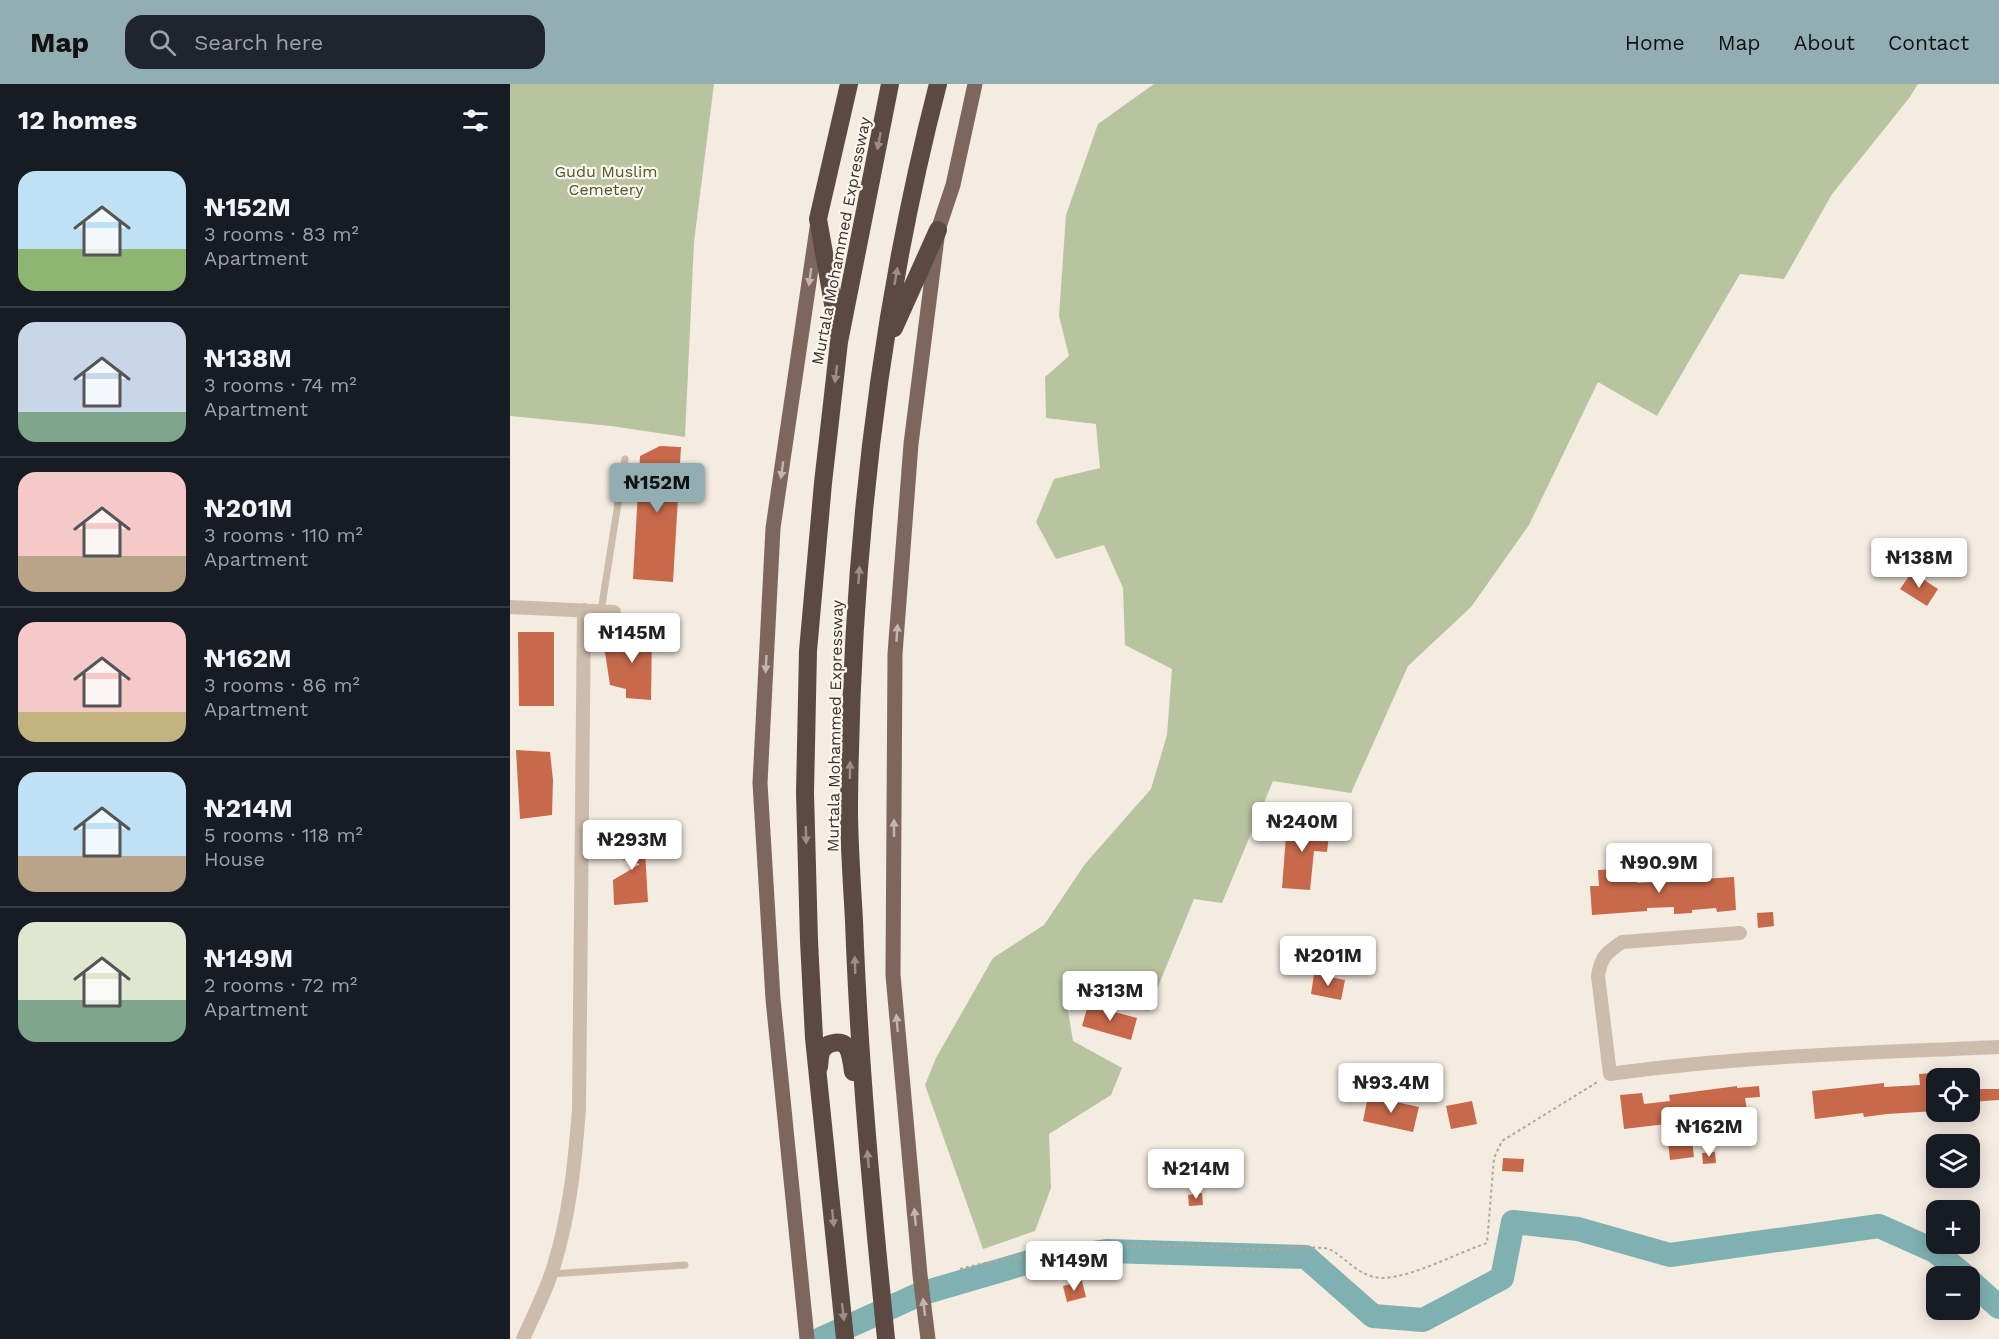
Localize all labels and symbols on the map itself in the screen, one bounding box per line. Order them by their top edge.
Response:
street label: Murtala Mohammed Expressway [808,115,875,367]
one-way arrow [874,132,883,151]
park label: Gudu Muslim Cemetery [554,162,658,199]
one-way arrow [892,266,901,285]
one-way arrow [805,267,814,286]
one-way arrow [831,365,840,384]
one-way arrow [777,460,786,479]
pin: ₦152M [615,463,699,514]
pin: ₦138M [1877,538,1961,589]
one-way arrow [854,566,864,585]
street label: Murtala Mohammed Expressway [823,599,847,852]
pin: ₦145M [590,613,674,664]
one-way arrow [892,624,901,643]
one-way arrow [762,654,771,673]
one-way arrow [845,760,855,779]
pin: ₦240M [1260,802,1344,853]
one-way arrow [889,819,899,838]
pin: ₦293M [590,820,674,871]
one-way arrow [802,826,811,845]
pin: ₦90.9M [1610,843,1708,894]
pin: ₦201M [1286,936,1370,987]
one-way arrow [851,955,860,974]
pin: ₦313M [1068,971,1152,1022]
one-way arrow [892,1013,902,1032]
pin: ₦93.4M [1342,1063,1440,1114]
pin: ₦162M [1667,1107,1751,1158]
pin: ₦214M [1154,1149,1238,1200]
one-way arrow [863,1150,873,1169]
one-way arrow [910,1208,920,1227]
one-way arrow [828,1209,838,1228]
pin: ₦149M [1032,1241,1116,1292]
one-way arrow [919,1298,929,1317]
one-way arrow [838,1303,848,1322]

